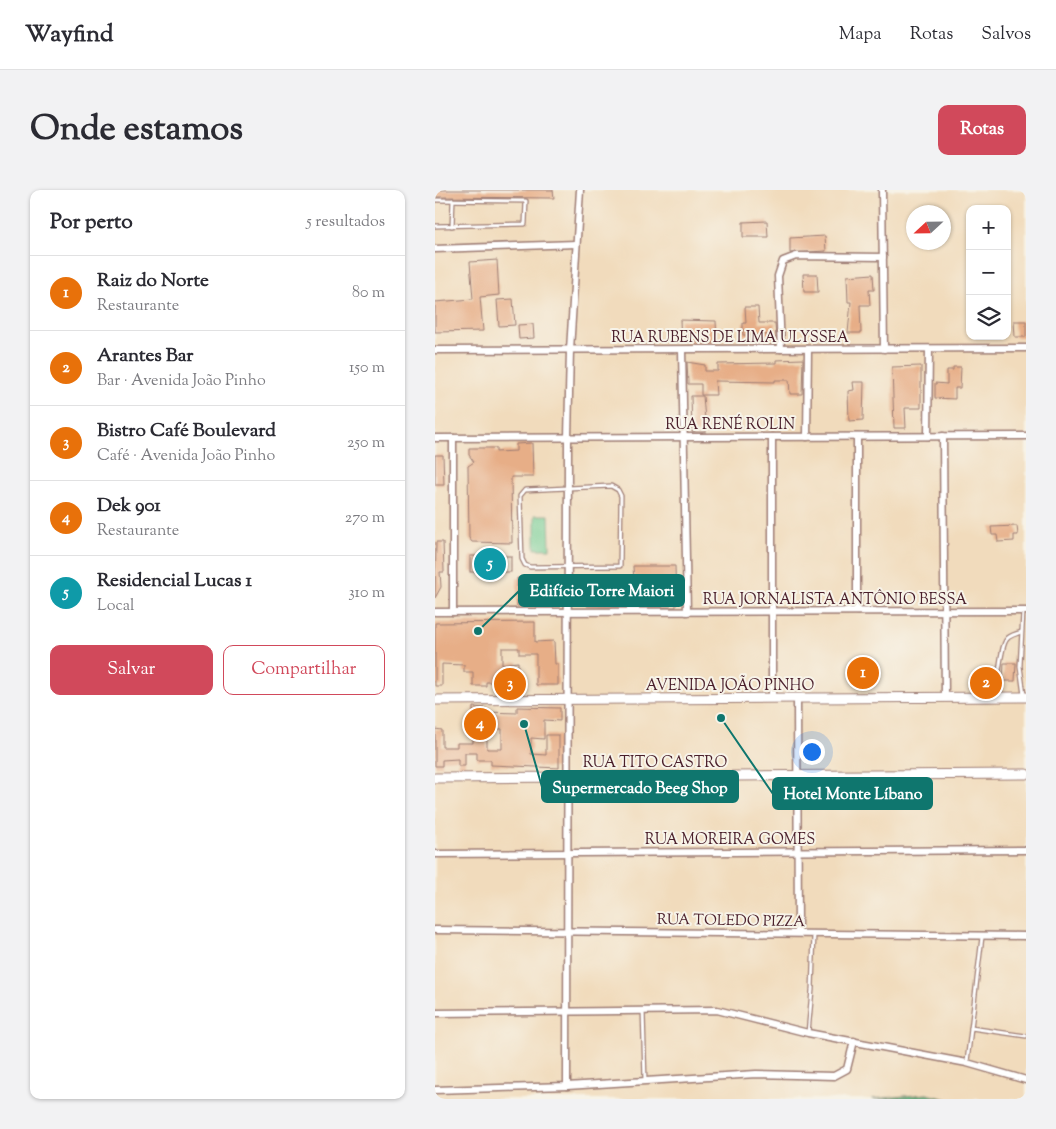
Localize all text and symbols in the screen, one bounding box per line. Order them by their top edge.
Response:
text: Wayfind [25,18,113,52]
text: Mapa [839,22,882,48]
text: Rotas [910,22,953,48]
text: Salvos [981,22,1031,48]
text: Onde estamos [30,105,243,156]
button: Rotas [938,105,1026,155]
north arrow [906,205,951,250]
map controls [966,205,1011,340]
button: + [966,205,1011,250]
text: Por perto [50,208,133,238]
text: 5 resultados [306,211,385,234]
button: − [966,250,1011,295]
text: Raiz do Norte [97,268,209,295]
text: 1 [63,282,69,305]
text: 80 m [352,282,385,305]
text: Restaurante [97,295,179,318]
button: layers [966,295,1011,340]
street label: RUA RUBENS DE LIMA ULYSSEA [611,328,849,349]
text: Arantes Bar [97,343,193,370]
text: 2 [62,357,70,380]
text: 150 m [349,357,385,380]
text: Bar · Avenida João Pinho [97,370,266,393]
street label: RUA RENÉ ROLIN [665,414,795,436]
text: Bistro Café Boulevard [97,418,276,445]
text: 3 [63,432,69,455]
text: 250 m [347,432,385,455]
text: Café · Avenida João Pinho [97,445,275,468]
text: Dek 901 [97,493,161,520]
text: 4 [62,507,70,530]
text: 270 m [345,507,385,530]
text: Restaurante [97,520,179,543]
pin: 5 [474,545,506,583]
text: Residencial Lucas 1 [97,568,252,595]
callout: Edifício Torre Maiori [519,575,684,606]
text: Edifício Torre Maiori [530,581,675,604]
text: 5 [63,582,69,605]
text: 310 m [348,582,385,605]
street label: RUA JORNALISTA ANTÔNIO BESSA [703,589,967,611]
text: Local [97,595,134,618]
button: Salvar [50,645,213,695]
button: Compartilhar [223,645,385,695]
pin: 1 [847,654,879,692]
pin: 2 [970,664,1002,702]
pin: 3 [494,665,526,703]
street label: AVENIDA JOÃO PINHO [646,675,814,697]
pin: 4 [464,705,496,743]
your location [799,739,825,765]
street label: RUA TITO CASTRO [583,753,728,774]
callout: Supermercado Beeg Shop [542,771,738,802]
text: Supermercado Beeg Shop [552,778,728,801]
callout: Hotel Monte Líbano [773,778,932,809]
text: Hotel Monte Líbano [783,784,923,807]
street label: RUA MOREIRA GOMES [645,830,815,851]
street label: RUA TOLEDO PIZZA [657,910,805,933]

